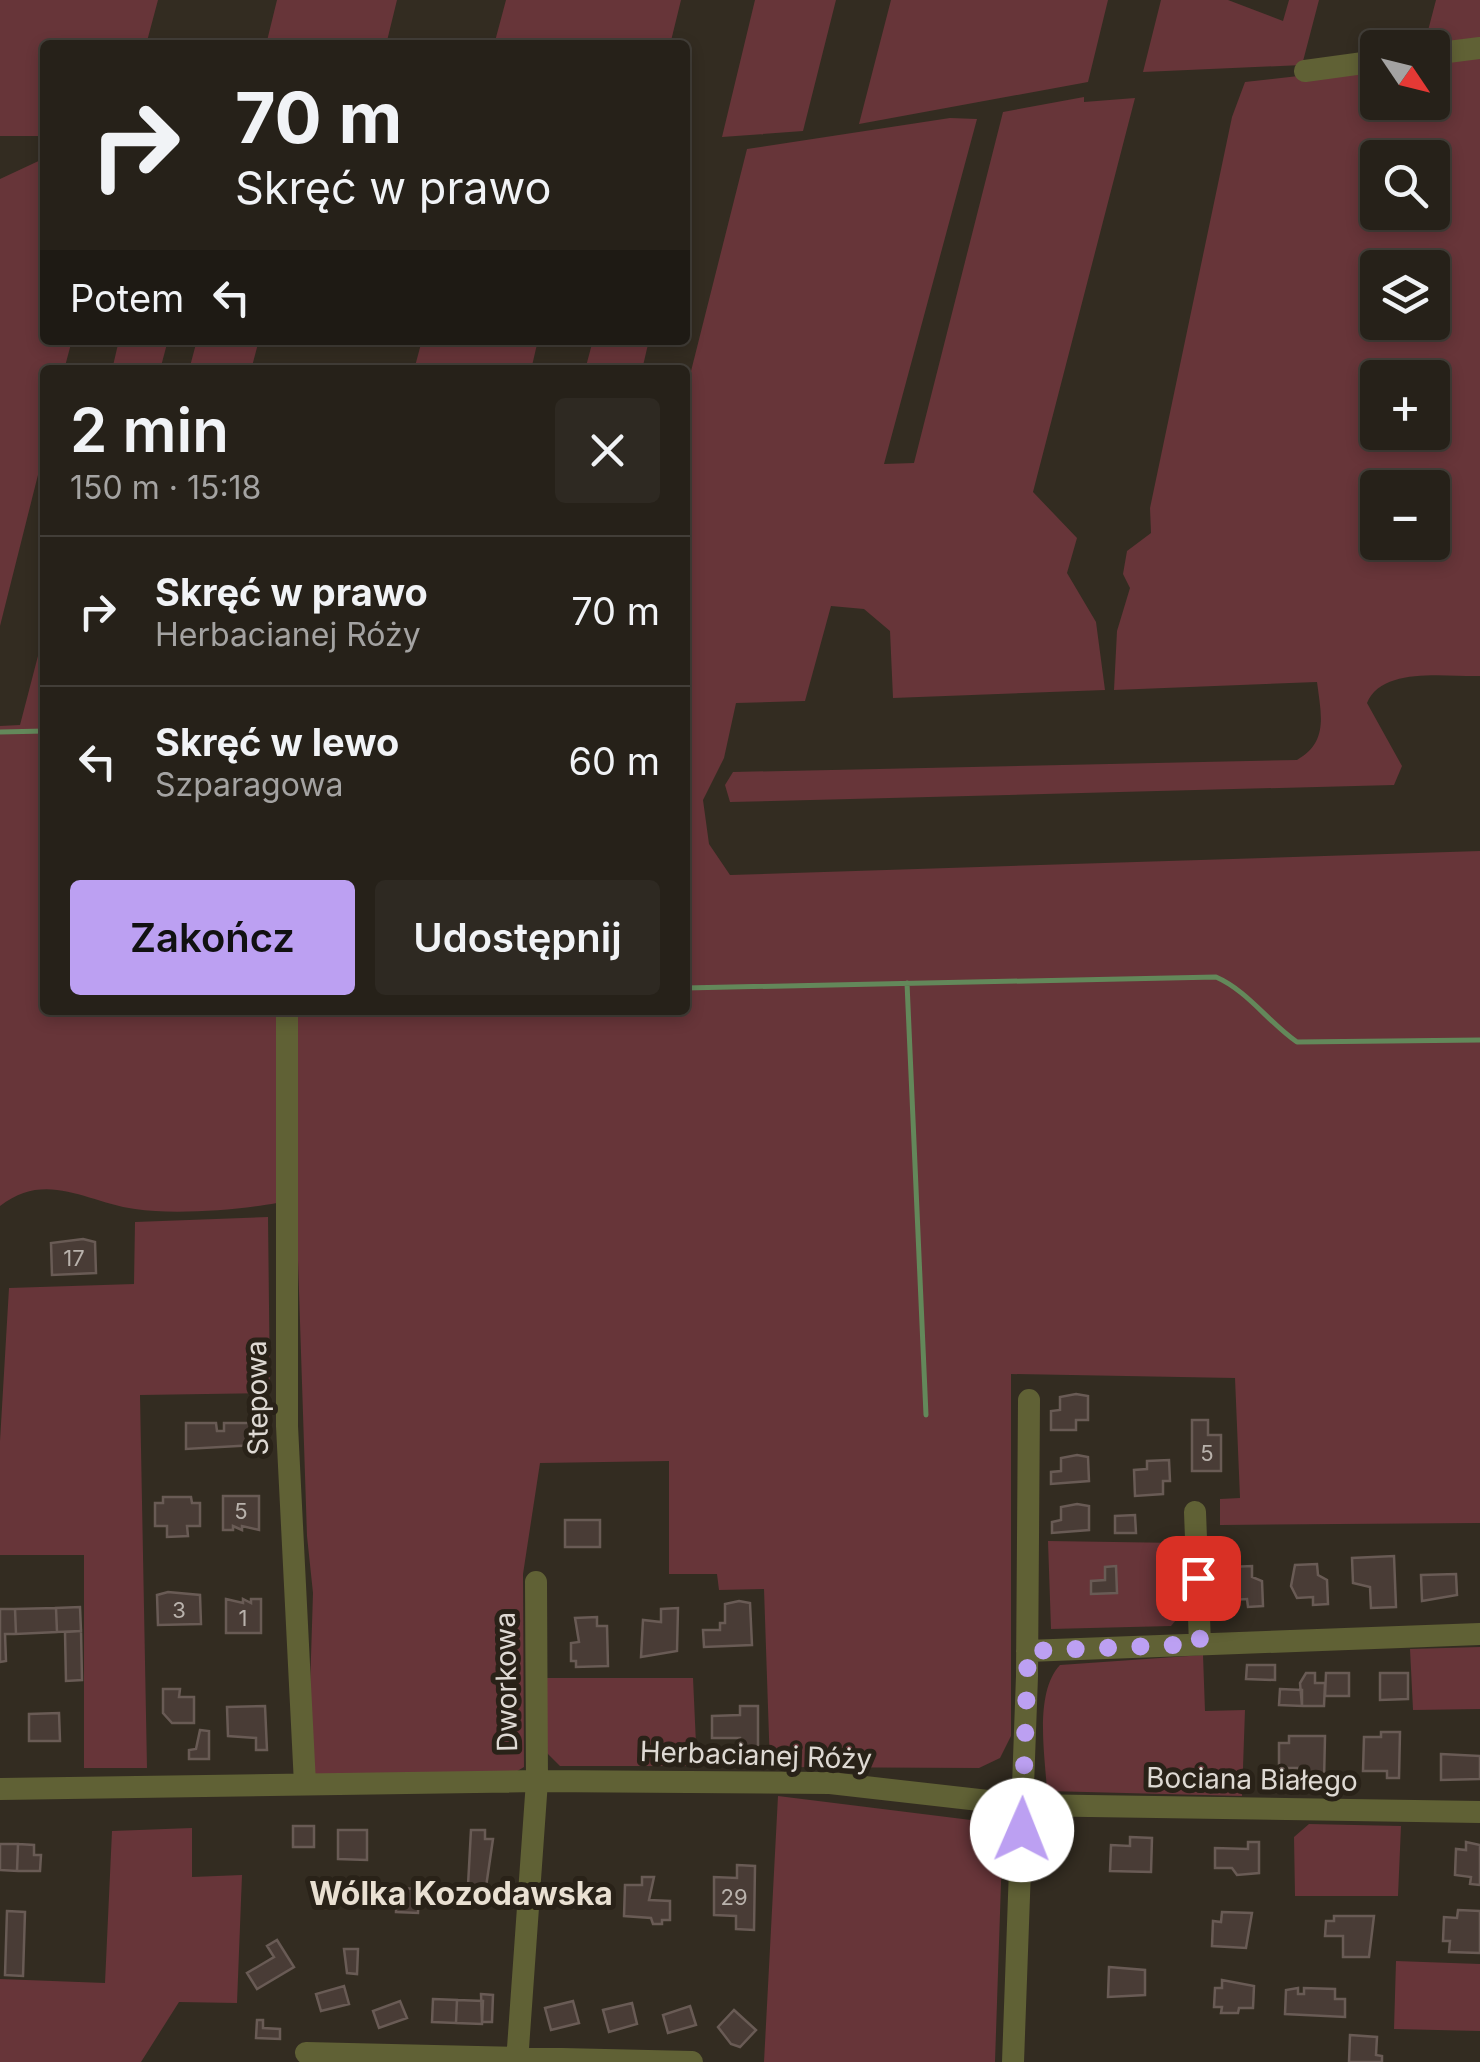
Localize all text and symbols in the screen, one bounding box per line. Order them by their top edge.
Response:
north arrow [1360,30,1450,120]
map controls [1360,30,1450,560]
text: 70 m [235,75,402,160]
icon: right [70,80,200,210]
button: search [1360,140,1450,230]
text: Skręć w prawo [235,160,552,215]
button: layers [1360,250,1450,340]
icon: left [204,270,259,325]
text: Potem [70,275,184,321]
button: + [1360,360,1450,450]
text: 2 min [70,394,229,466]
button: close [555,398,660,503]
text: 150 m · 15:18 [70,468,261,507]
button: − [1360,470,1450,560]
text: Skręć w prawo [155,569,428,615]
icon: right [70,584,125,639]
text: 70 m [571,588,660,634]
text: Herbacianej Róży [155,615,421,654]
text: Skręć w lewo [155,719,399,765]
icon: left [70,734,125,789]
text: 60 m [568,738,660,784]
text: Szparagowa [155,765,343,804]
button: Zakończ [70,880,355,995]
button: Udostępnij [375,880,660,995]
house number: 17 [63,1245,85,1271]
street label: Stepowa [239,1340,275,1456]
house number: 5 [1200,1440,1214,1466]
house number: 5 [234,1498,248,1524]
pin [1156,1536,1241,1621]
icon: arrive [1171,1551,1226,1606]
house number: 3 [172,1597,186,1623]
house number: 1 [239,1605,247,1631]
street label: Dworkowa [488,1612,524,1752]
street label: Herbacianej Róży [639,1734,873,1776]
street label: Bociana Białego [1146,1760,1358,1798]
position arrow [970,1778,1074,1882]
district label: Wólka Kozodawska [309,1874,613,1913]
house number: 29 [720,1884,748,1910]

